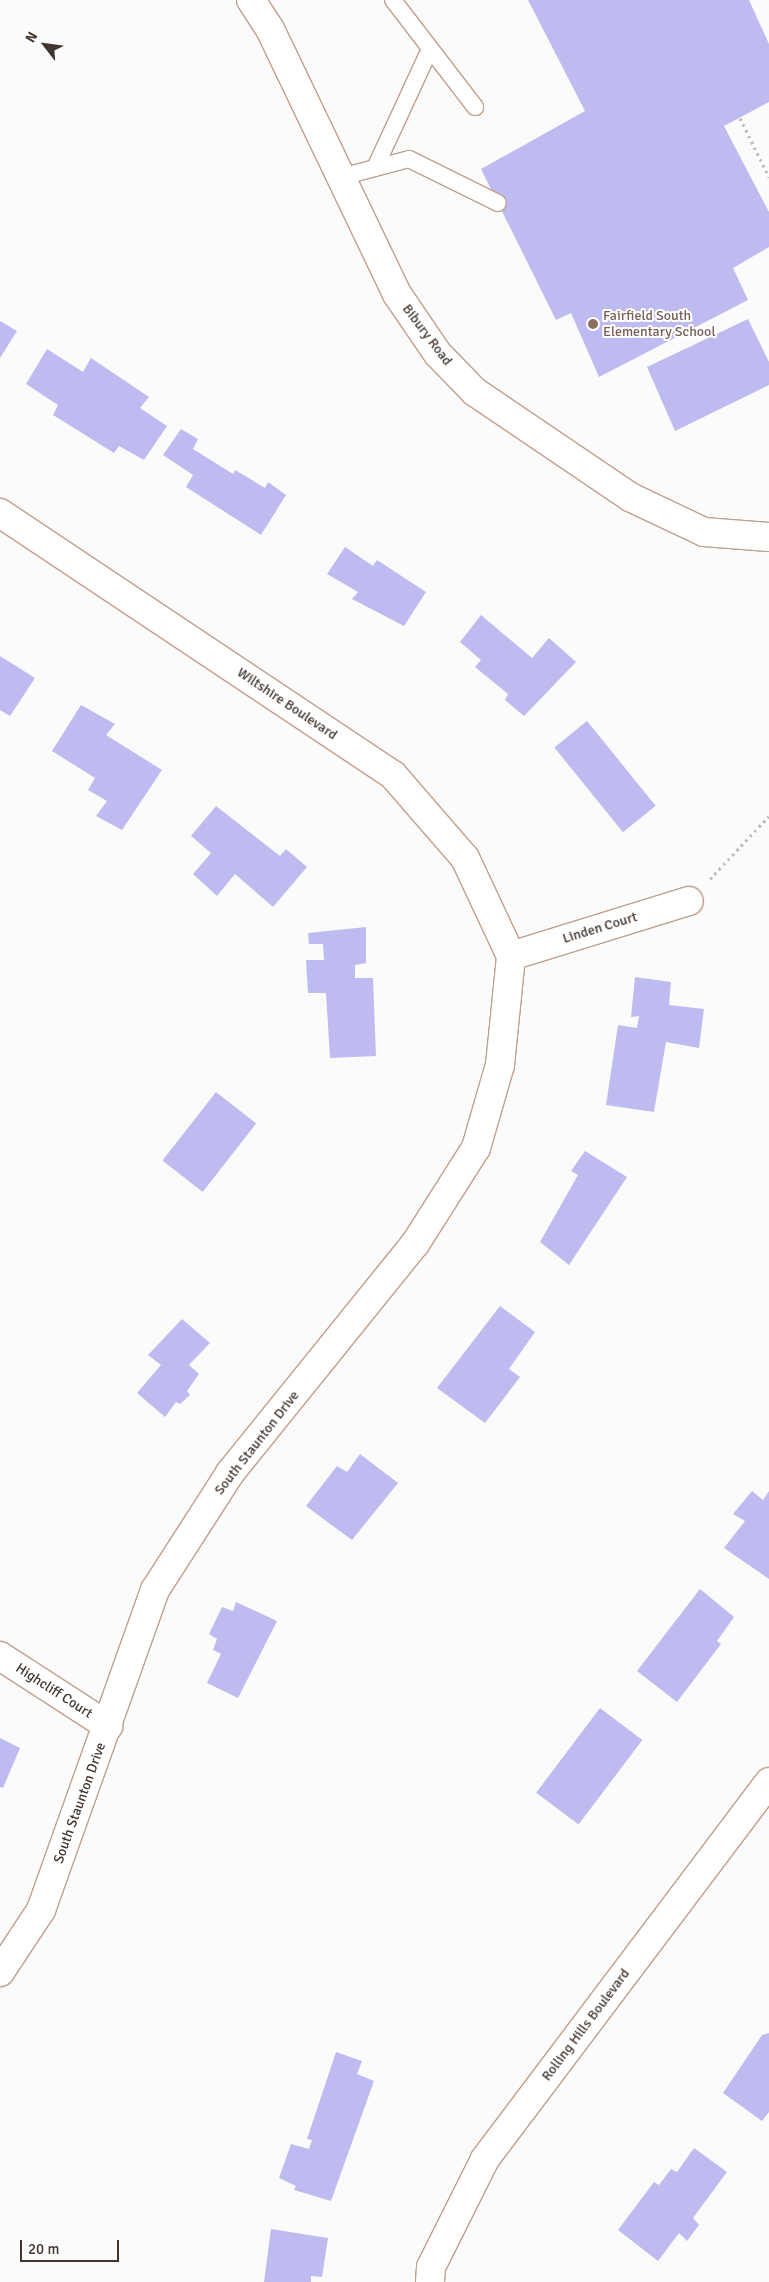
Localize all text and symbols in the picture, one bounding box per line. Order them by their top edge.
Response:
north arrow [20,20,70,70]
text: N [22,29,41,46]
street label: Bibury Road [399,301,455,369]
place label: Fairfield South Elementary School [603,308,716,341]
marker: Fairfield South Elementary School [587,318,599,330]
street label: Wiltshire Boulevard [234,664,340,744]
street label: Linden Court [561,909,639,947]
street label: South Staunton Drive [211,1388,303,1498]
street label: Highcliff Court [12,1660,96,1722]
street label: South Staunton Drive [50,1740,110,1866]
street label: Rolling Hills Boulevard [538,1966,634,2084]
scale bar [22,2230,121,2262]
text: 20 m [28,2240,59,2258]

